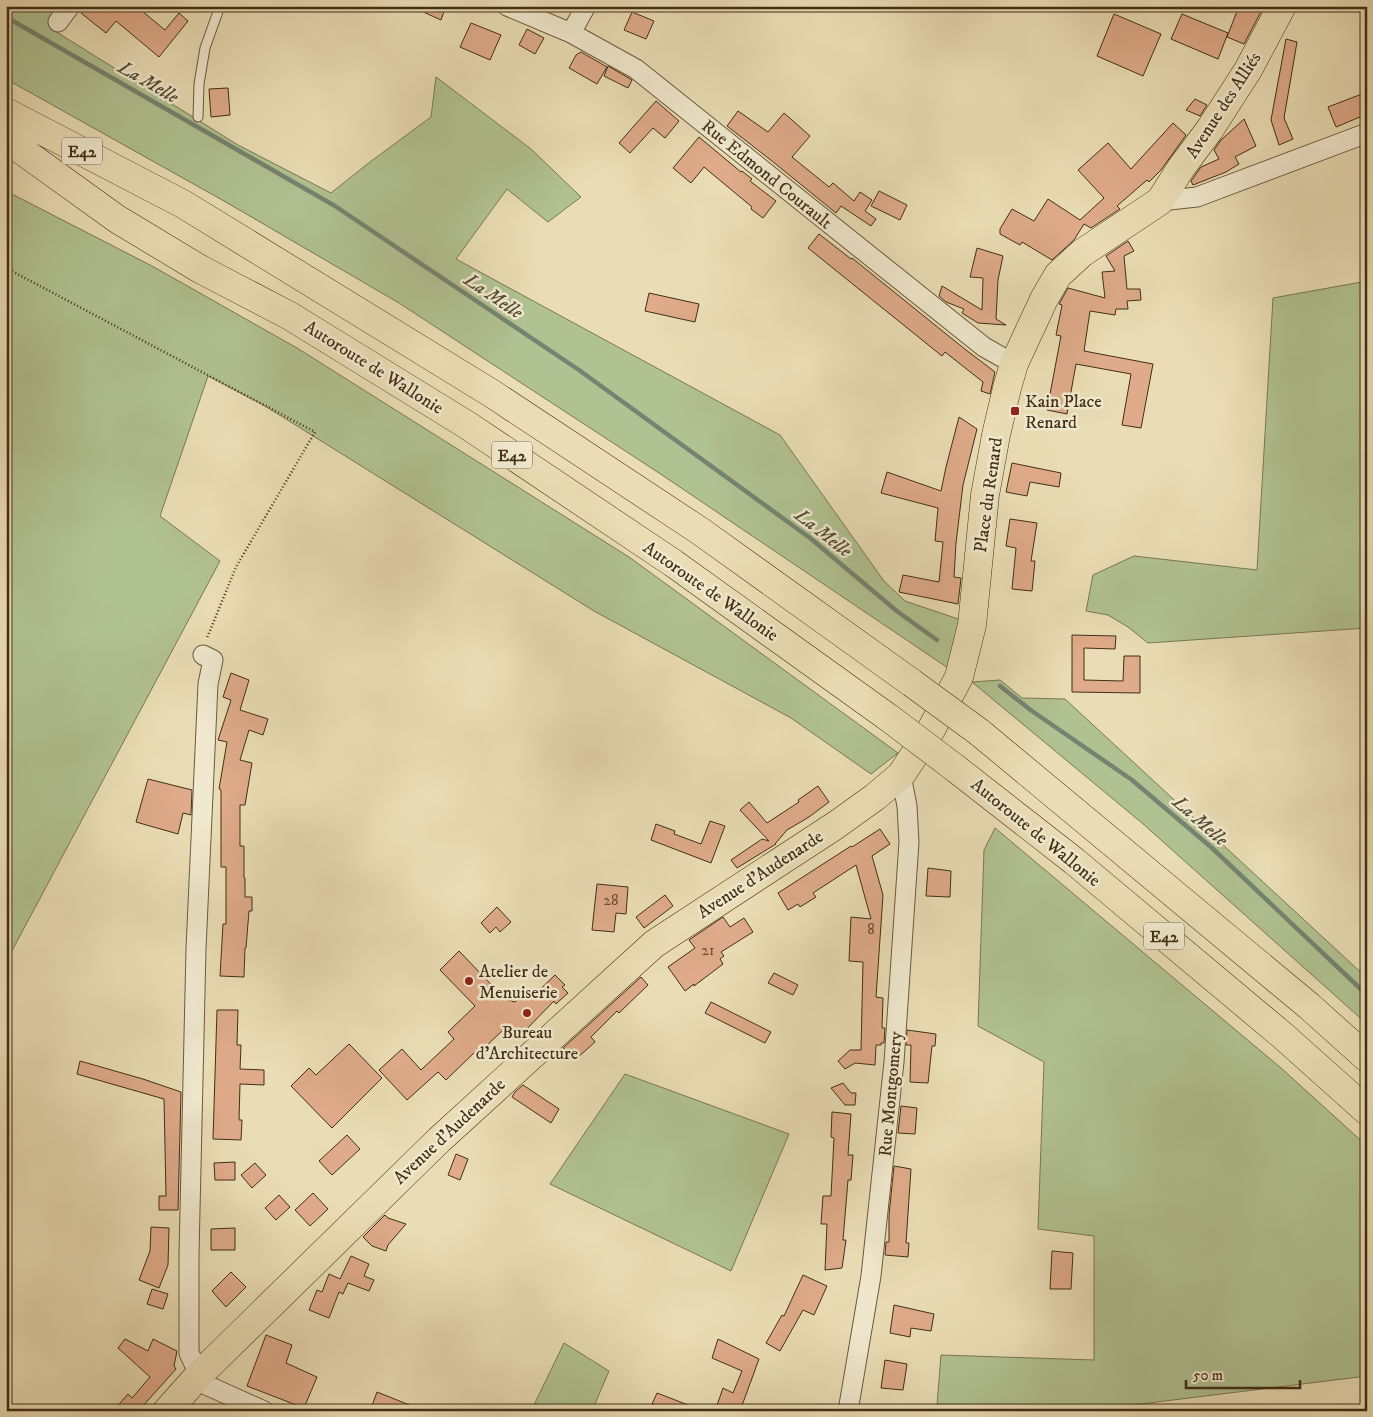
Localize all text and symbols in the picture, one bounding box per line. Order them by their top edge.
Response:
street label: Avenue des Alliés [1181,48,1266,163]
water label: La Melle [113,55,183,109]
street label: Rue Edmond Courault [697,115,836,234]
road number: E42 [62,138,102,164]
water label: La Melle [459,268,527,324]
street label: Autoroute de Wallonie [300,316,447,420]
place label: Kain Place Renard [1025,391,1102,434]
marker: Kain Place Renard [1009,405,1021,417]
street label: Place du Renard [970,436,1008,554]
road number: E42 [492,442,532,468]
water label: La Melle [789,503,856,563]
street label: Autoroute de Wallonie [639,537,782,647]
street label: Autoroute de Wallonie [966,774,1105,892]
water label: La Melle [1167,790,1233,852]
street label: Avenue d'Audenarde [694,826,828,924]
house number: 28 [604,891,618,910]
house number: 8 [867,920,875,939]
road number: E42 [1144,922,1184,949]
house number: 21 [702,941,714,960]
place label: Atelier de Menuiserie [479,961,558,1004]
marker: Atelier de Menuiserie [463,975,475,987]
marker: Bureau d'Architecture [521,1007,533,1019]
place label: Bureau d'Architecture [476,1022,578,1065]
street label: Rue Montgomery [875,1030,907,1158]
street label: Avenue d'Audenarde [389,1074,510,1189]
scale bar [1186,1357,1299,1389]
text: 50 m [1193,1366,1223,1385]

